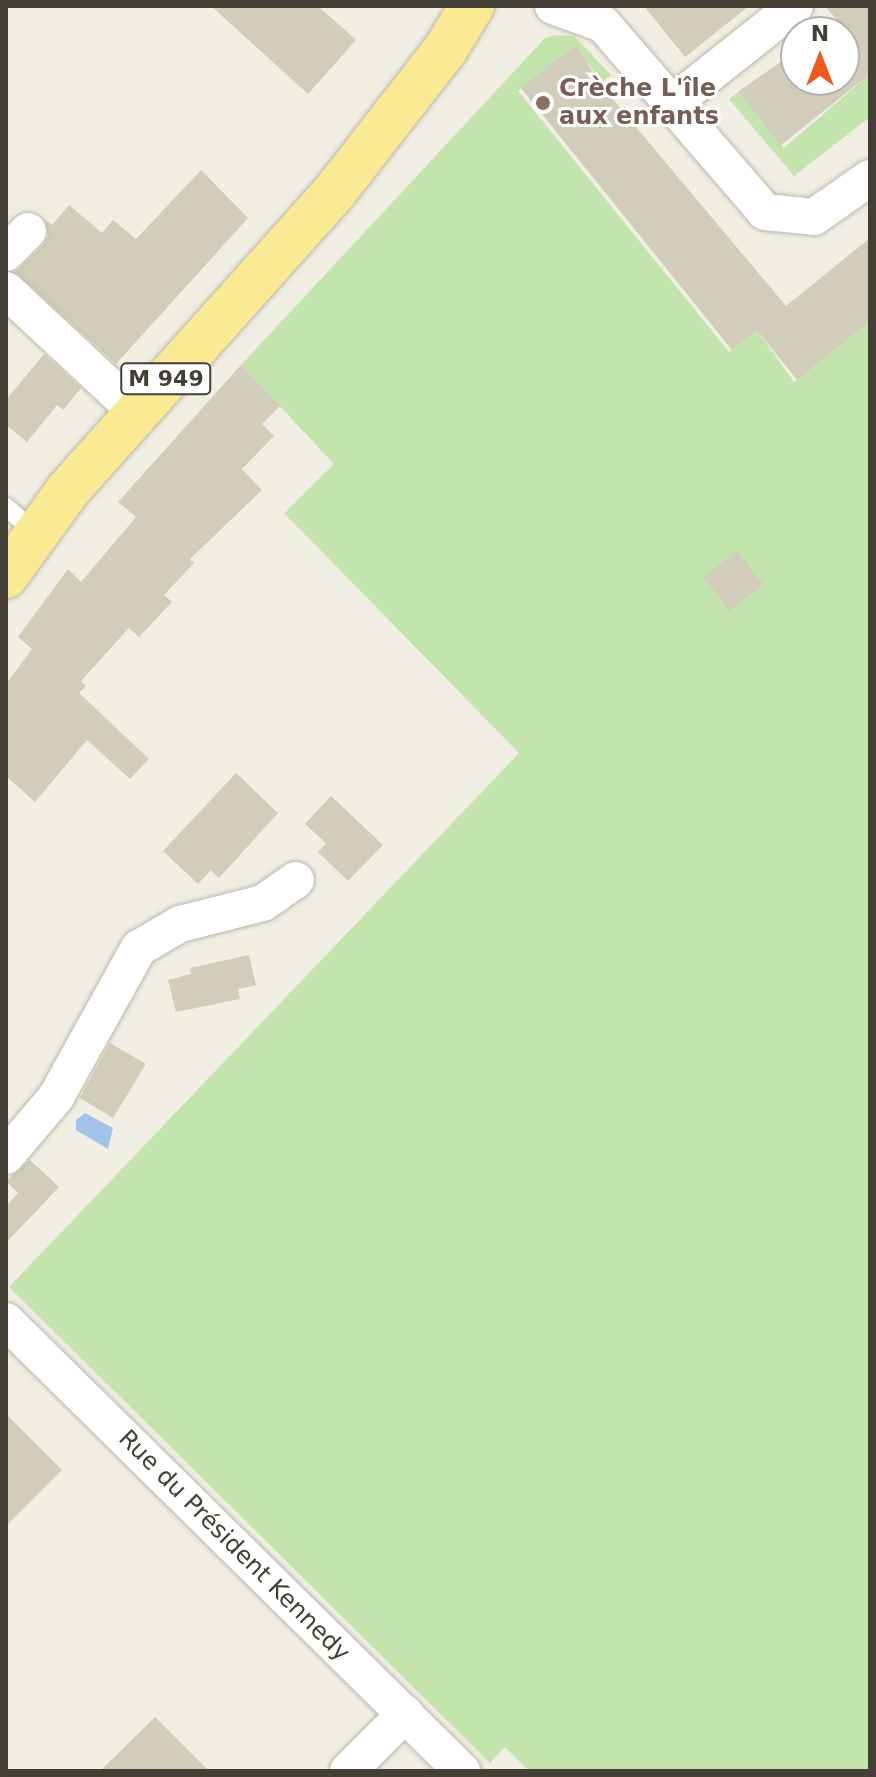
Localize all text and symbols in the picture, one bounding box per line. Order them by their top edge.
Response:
north arrow [780,16,860,96]
text: N [811,21,829,46]
place label: Crèche L'île aux enfants [559,75,719,131]
marker: Crèche L'île aux enfants [534,94,552,112]
road number: M 949 [120,361,212,397]
street label: Rue du Président Kennedy [113,1425,355,1667]

